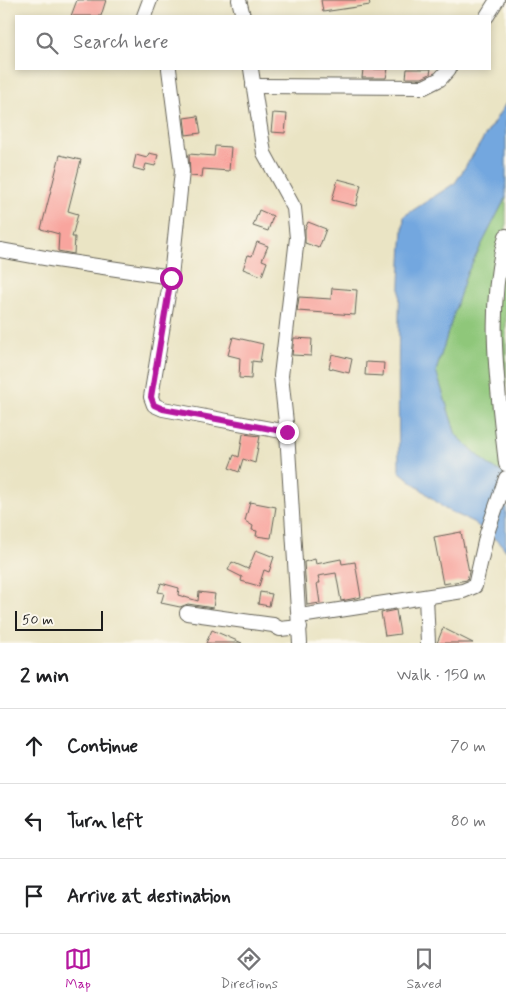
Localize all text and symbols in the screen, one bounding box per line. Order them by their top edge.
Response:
search box [15,15,491,70]
icon: search [33,29,61,57]
text: Search here [73,30,169,55]
route start [160,267,183,290]
route end [276,421,299,444]
scale bar [15,608,102,631]
text: 50 m [22,611,53,629]
text: 2 min [20,662,69,690]
text: Walk · 150 m [397,665,486,686]
icon: ahead [20,732,48,760]
text: Continue [67,734,138,759]
text: 70 m [450,736,486,757]
icon: left [20,807,48,835]
text: Turn left [67,809,143,834]
text: 80 m [451,811,486,832]
icon: arrive [20,882,48,910]
text: Arrive at destination [67,884,231,909]
tab: Map [64,945,92,993]
tab: Directions [221,945,278,993]
tab: Saved [406,945,442,993]

